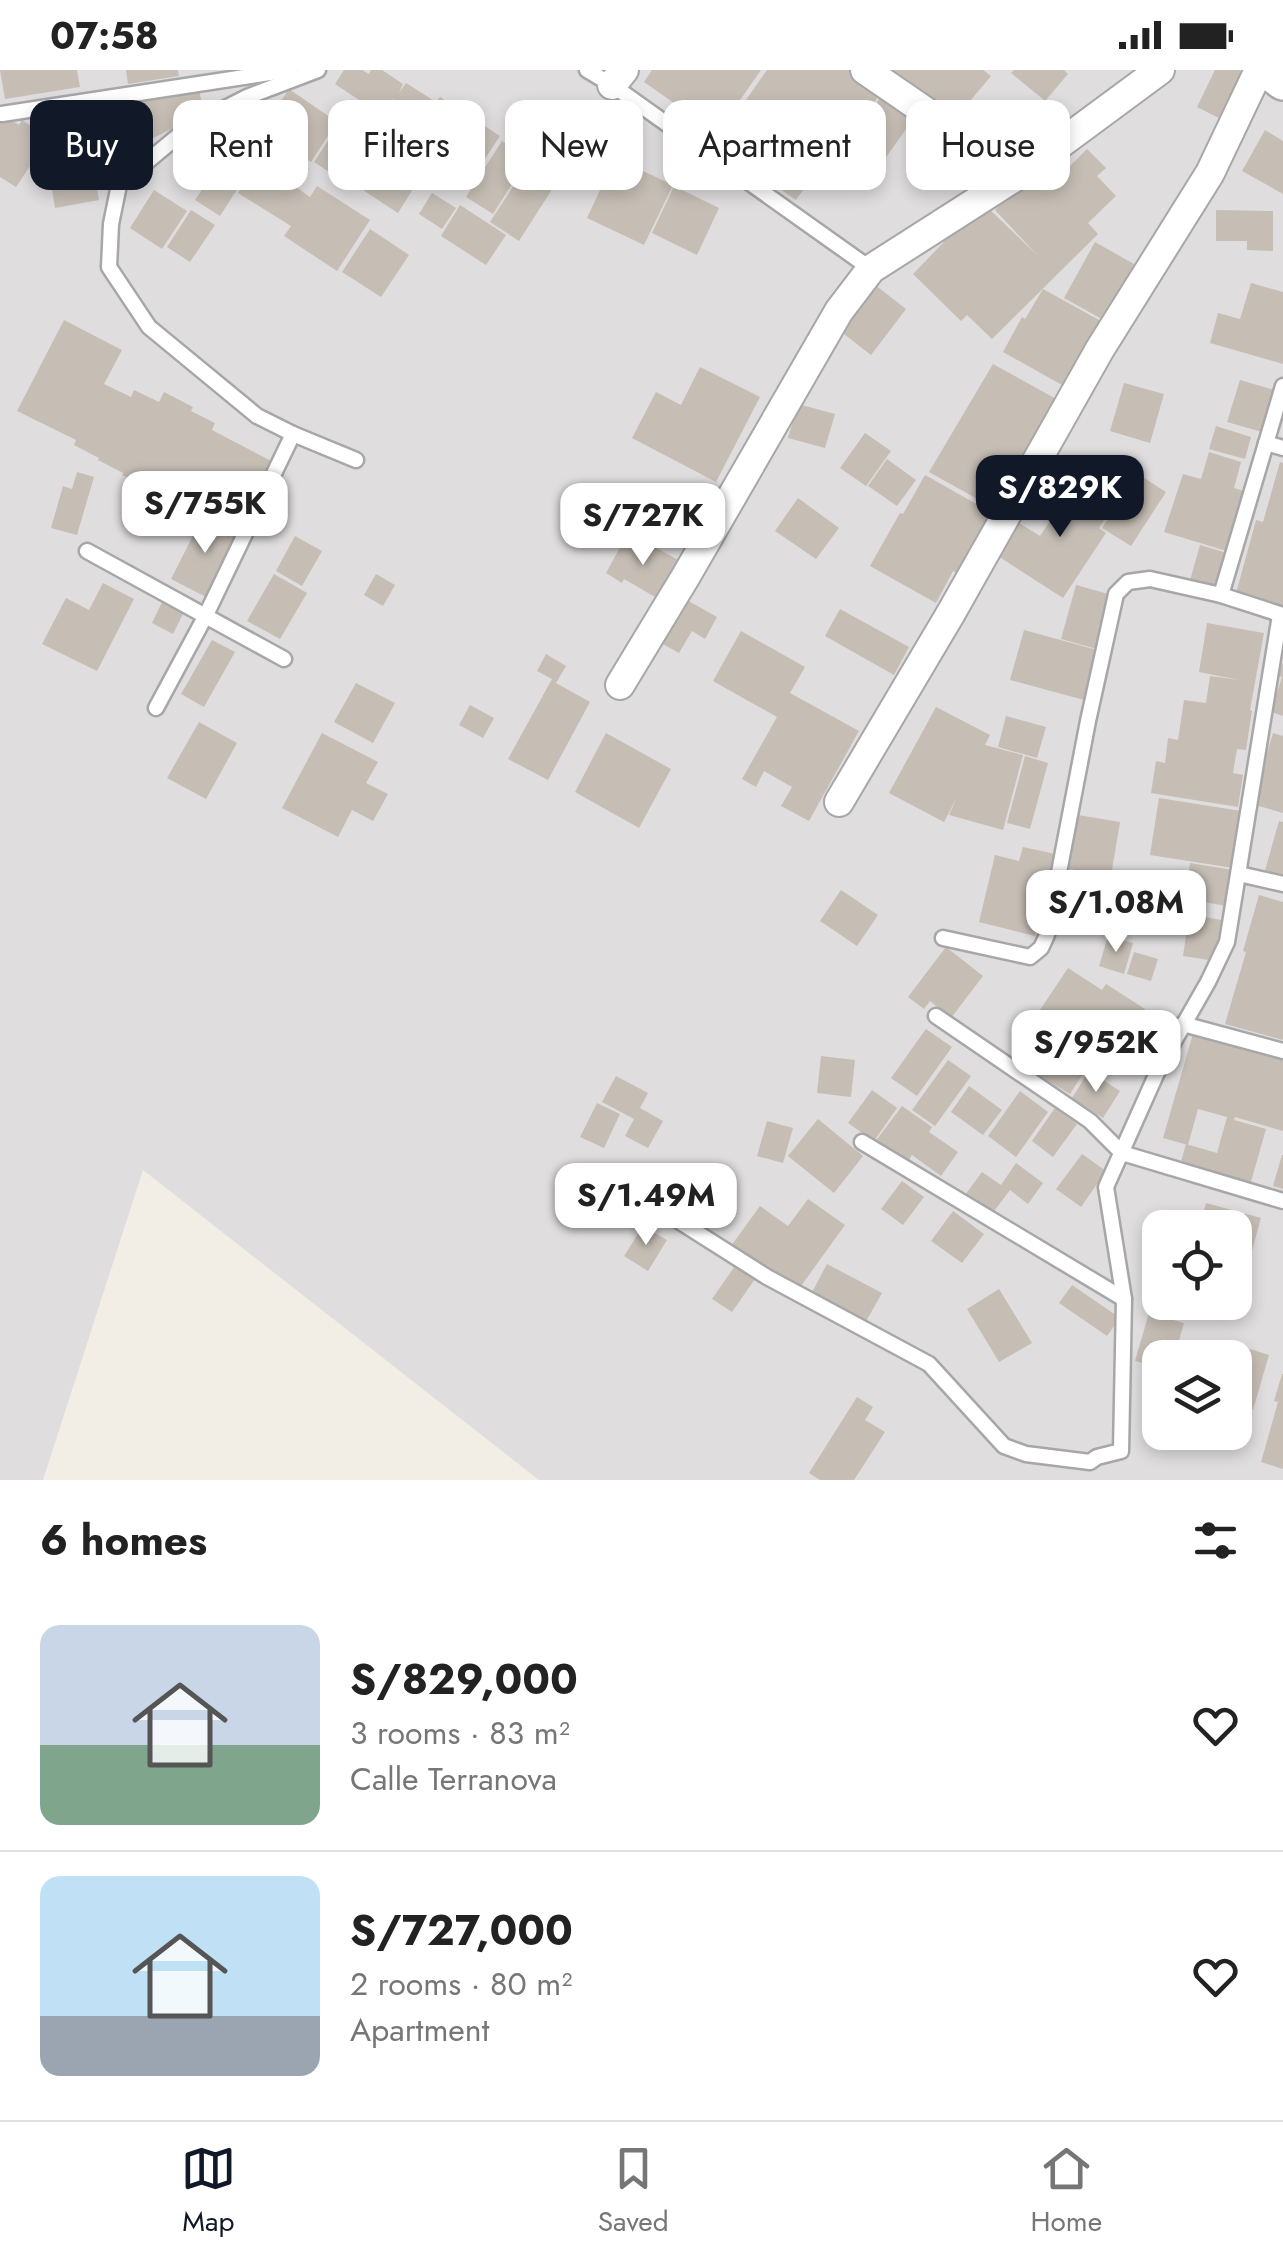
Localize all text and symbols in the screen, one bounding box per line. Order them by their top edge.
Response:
text: 07:58 [50,8,159,63]
chip: Buy [30,100,153,190]
chip: Rent [173,100,308,190]
chip: Filters [328,100,485,190]
chip: New [505,100,643,190]
chip: Apartment [663,100,886,190]
chip: House [906,100,1070,190]
pin: S/829K [979,455,1141,540]
text: S/829K [998,464,1122,510]
pin: S/755K [124,471,286,556]
text: S/755K [144,480,266,526]
pin: S/727K [562,483,724,568]
text: S/727K [582,492,704,538]
pin: S/1.08M [1024,870,1208,955]
text: S/1.08M [1048,879,1184,925]
pin: S/952K [1015,1010,1177,1095]
text: S/952K [1034,1019,1158,1065]
pin: S/1.49M [554,1163,738,1248]
text: S/1.49M [577,1172,715,1218]
map controls [1142,1210,1252,1450]
button: locate [1142,1210,1252,1320]
button: layers [1142,1340,1252,1450]
text: 6 homes [40,1510,207,1571]
icon: filters [1188,1513,1243,1568]
text: S/829,000 [350,1649,578,1710]
icon: home [120,1665,240,1785]
icon: heart [1188,1698,1243,1753]
text: 3 rooms · 83 m² [350,1710,570,1756]
text: Calle Terranova [350,1756,557,1802]
text: S/727,000 [350,1900,573,1961]
icon: home [120,1916,240,2036]
icon: heart [1188,1949,1243,2004]
text: 2 rooms · 80 m² [350,1961,572,2007]
text: Apartment [350,2007,489,2053]
tab: Map [181,2141,236,2242]
tab: Saved [598,2141,669,2242]
tab: Home [1030,2141,1102,2242]

